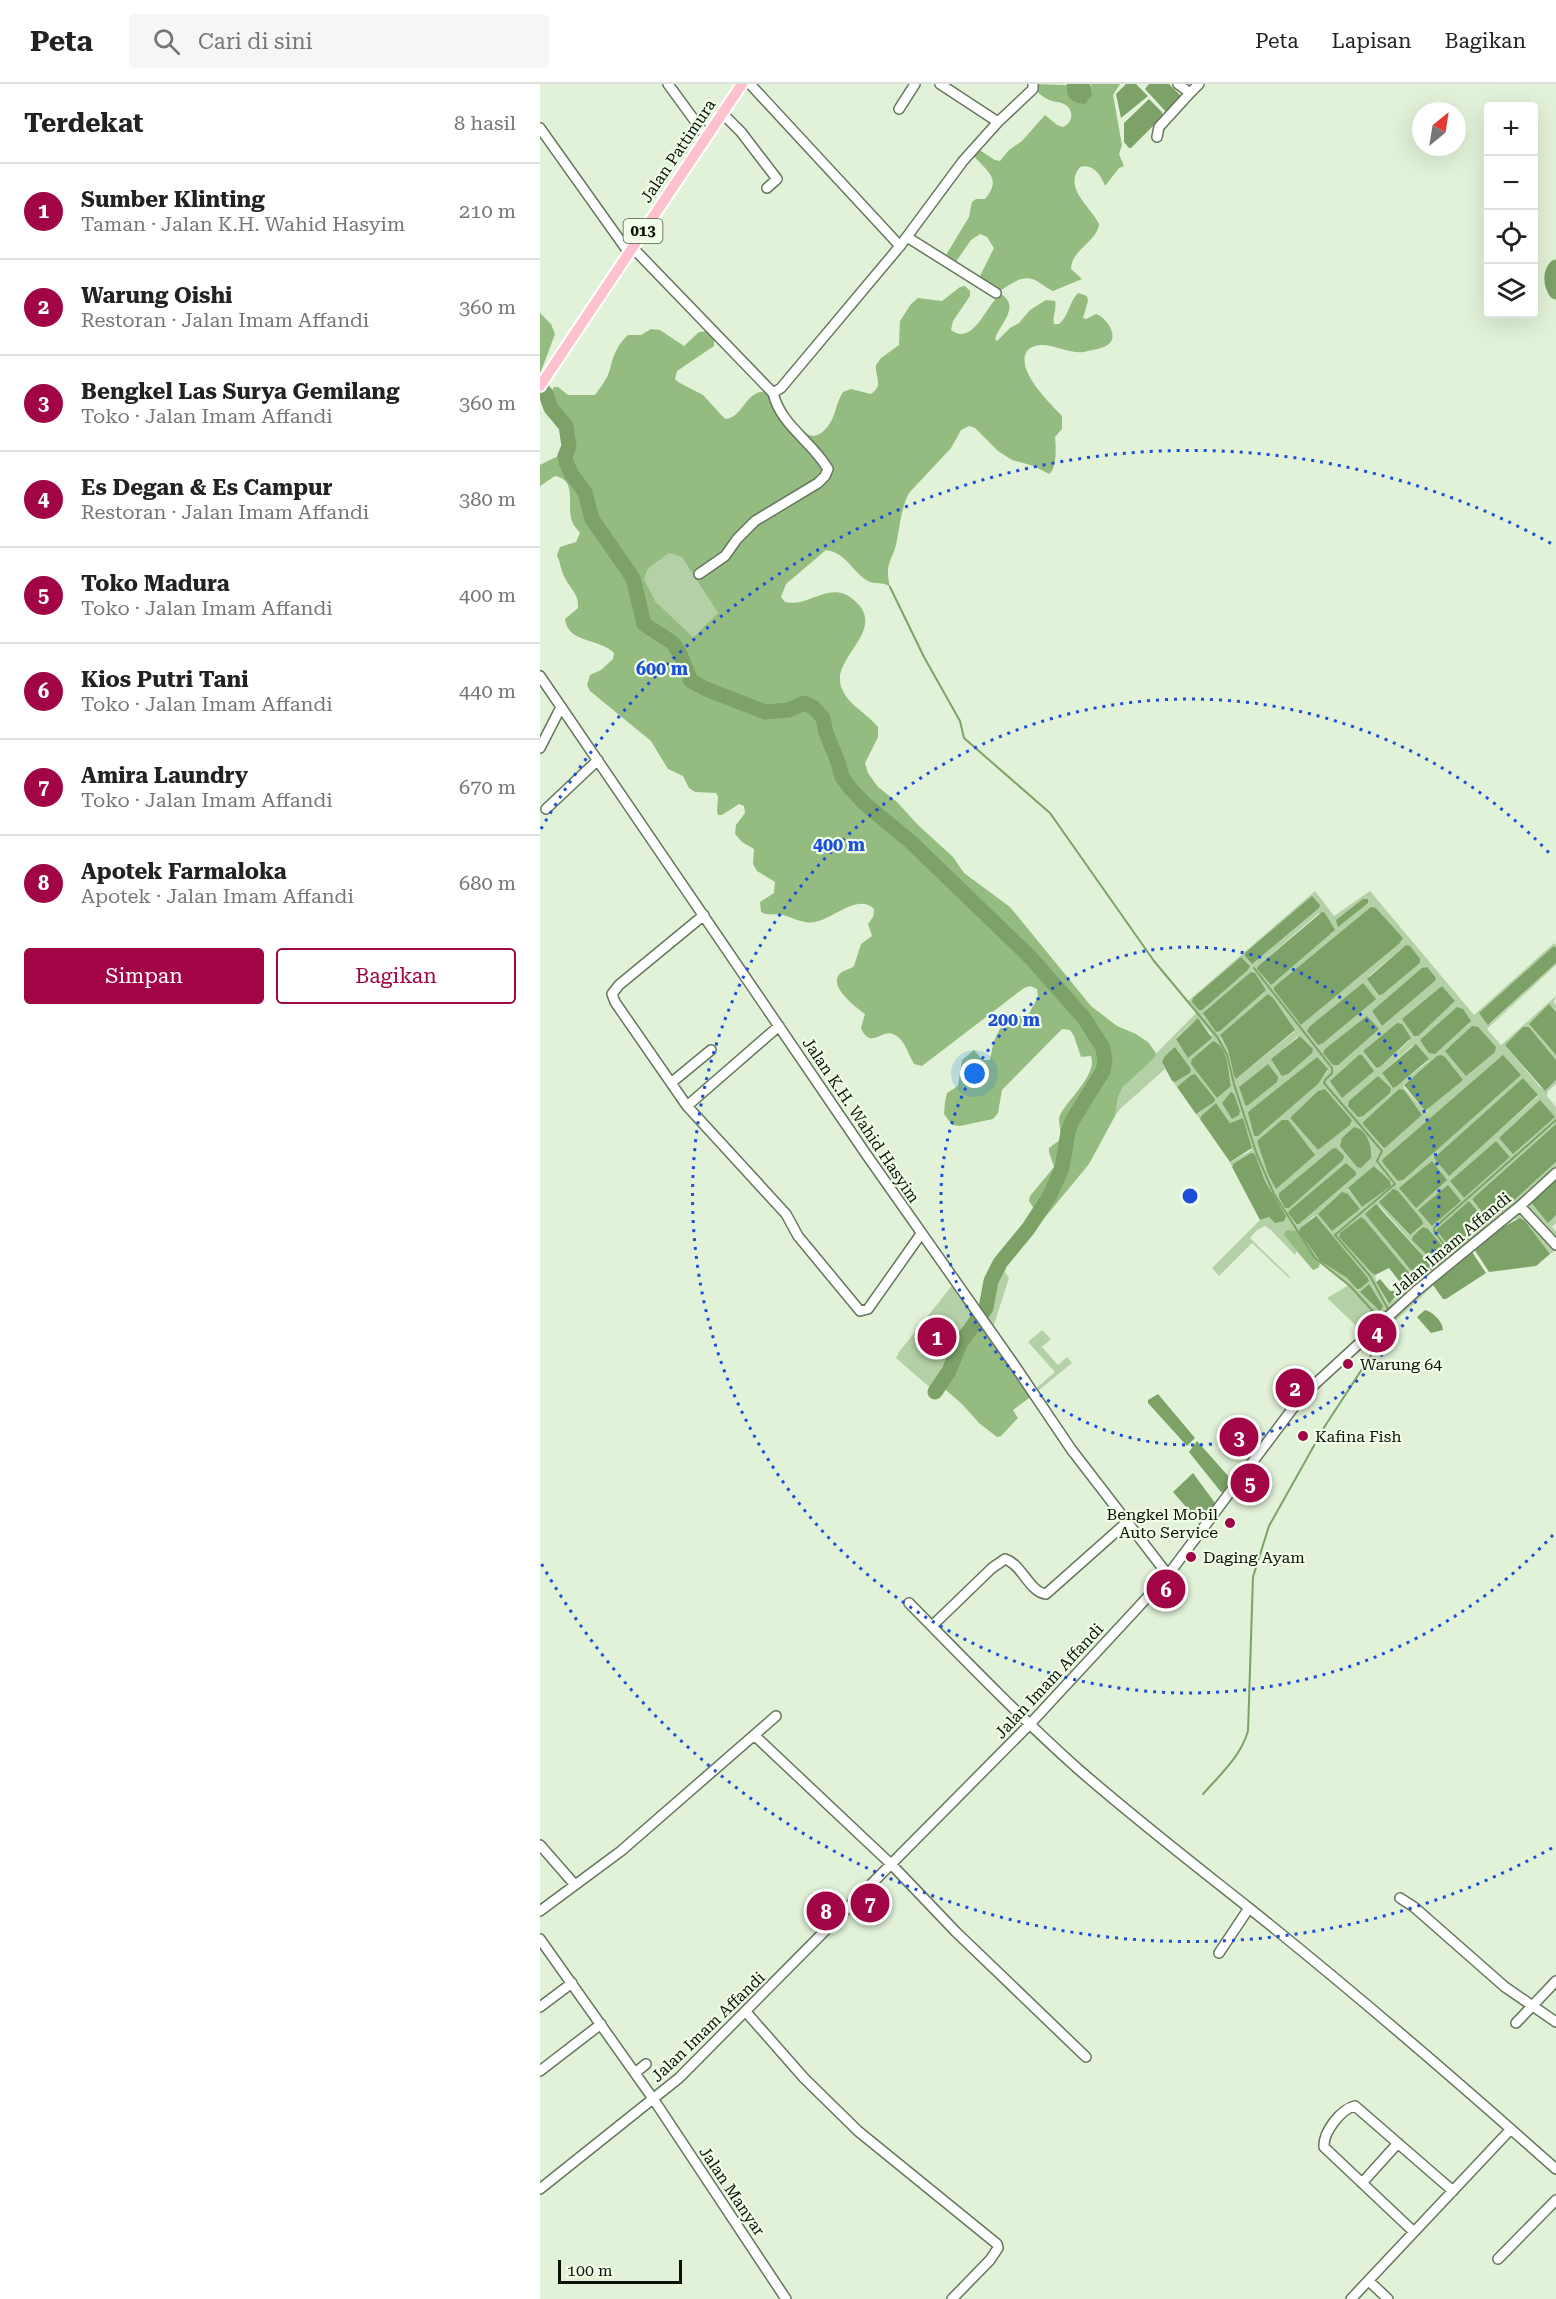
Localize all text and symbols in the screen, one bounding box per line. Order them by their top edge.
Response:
search box [129,14,549,68]
text: Peta [30,25,93,58]
icon: search [150,25,183,58]
text: Cari di sini [198,29,313,54]
text: Peta [1255,29,1299,53]
text: Lapisan [1332,29,1412,53]
text: Bagikan [1445,29,1526,53]
street label: Jalan Pattimura [636,96,720,206]
north arrow [1412,102,1466,156]
map controls [1484,102,1538,318]
button: + [1484,102,1538,156]
text: Terdekat [24,108,144,138]
text: 8 hasil [454,111,516,135]
button: − [1484,156,1538,210]
text: Sumber Klinting [81,187,265,212]
text: 1 [38,199,49,223]
text: 210 m [459,199,516,223]
button: locate [1484,210,1538,264]
text: Taman · Jalan K.H. Wahid Hasyim [81,212,405,236]
road number: 013 [624,219,662,243]
button: layers [1484,264,1538,318]
text: Warung Oishi [81,283,232,308]
text: 2 [38,295,49,319]
text: 360 m [459,295,516,319]
text: Restoran · Jalan Imam Affandi [81,308,369,332]
text: Bengkel Las Surya Gemilang [81,379,400,404]
text: 3 [38,391,49,415]
text: 360 m [459,391,516,415]
text: Toko · Jalan Imam Affandi [81,404,333,428]
text: Es Degan & Es Campur [81,475,332,500]
text: 4 [38,487,49,511]
text: 380 m [459,487,516,511]
text: Restoran · Jalan Imam Affandi [81,500,369,524]
text: Toko Madura [81,571,230,596]
text: 5 [38,583,49,607]
text: 400 m [459,583,516,607]
text: Toko · Jalan Imam Affandi [81,596,333,620]
text: 600 m [636,658,689,679]
text: Kios Putri Tani [81,667,249,692]
text: 6 [38,679,49,703]
text: 440 m [459,679,516,703]
text: Toko · Jalan Imam Affandi [81,692,333,716]
text: Amira Laundry [81,763,248,788]
text: 7 [38,775,49,799]
text: 670 m [459,775,516,799]
text: Toko · Jalan Imam Affandi [81,788,333,812]
text: 400 m [813,834,866,855]
text: Apotek Farmaloka [81,859,287,884]
text: 8 [38,871,49,895]
text: 680 m [459,871,516,895]
text: Apotek · Jalan Imam Affandi [81,884,354,908]
button: Simpan [24,948,264,1004]
button: Bagikan [276,948,516,1004]
text: 200 m [988,1009,1041,1030]
street label: Jalan K.H. Wahid Hasyim [799,1034,924,1207]
your location [960,1059,989,1088]
centre of rings [1180,1186,1200,1206]
street label: Jalan Imam Affandi [1387,1188,1515,1300]
pin: 4 [1358,1310,1396,1356]
pin: 1 [918,1314,956,1360]
place label: Warung 64 [1360,1355,1442,1374]
marker: Warung 64 [1341,1357,1355,1371]
pin: 2 [1276,1366,1314,1410]
pin: 3 [1220,1414,1258,1460]
place label: Kafina Fish [1315,1427,1402,1446]
marker: Kafina Fish [1296,1429,1310,1443]
pin: 5 [1230,1460,1270,1506]
place label: Bengkel Mobil Auto Service [1106,1505,1218,1542]
marker: Bengkel Mobil Auto Service [1223,1516,1237,1530]
place label: Daging Ayam [1203,1548,1305,1567]
marker: Daging Ayam [1184,1550,1198,1564]
pin: 6 [1146,1566,1186,1612]
street label: Jalan Imam Affandi [991,1620,1107,1742]
pin: 7 [850,1880,890,1926]
pin: 8 [806,1888,846,1934]
street label: Jalan Imam Affandi [647,1968,769,2086]
street label: Jalan Manyar [695,2143,769,2240]
scale bar [558,2257,682,2284]
text: 100 m [567,2261,613,2280]

